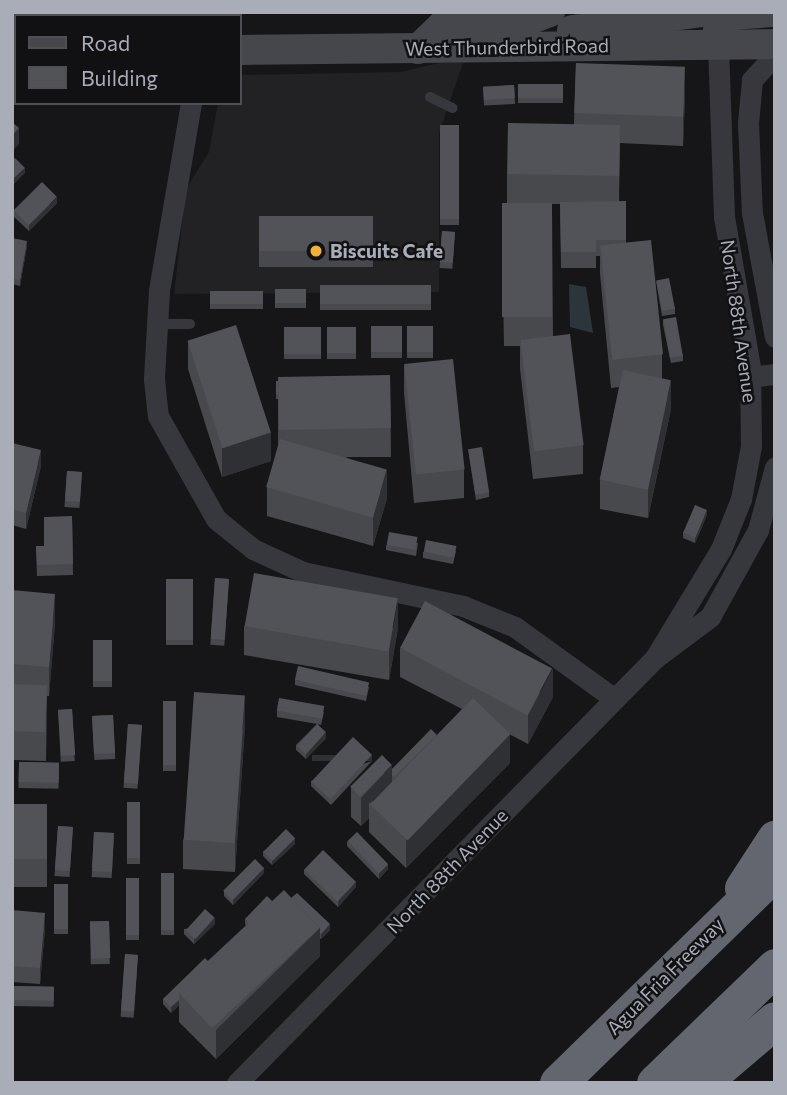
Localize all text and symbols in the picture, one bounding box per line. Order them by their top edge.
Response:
legend [14,14,242,105]
text: Road [81,30,130,55]
street label: West Thunderbird Road [405,34,609,60]
text: Building [81,65,158,90]
street label: North 88th Avenue [716,238,762,404]
place label: Biscuits Cafe [330,240,443,262]
marker: Biscuits Cafe [308,243,324,259]
street label: North 88th Avenue [382,804,512,938]
street label: Agua Fria Freeway [602,913,728,1039]

